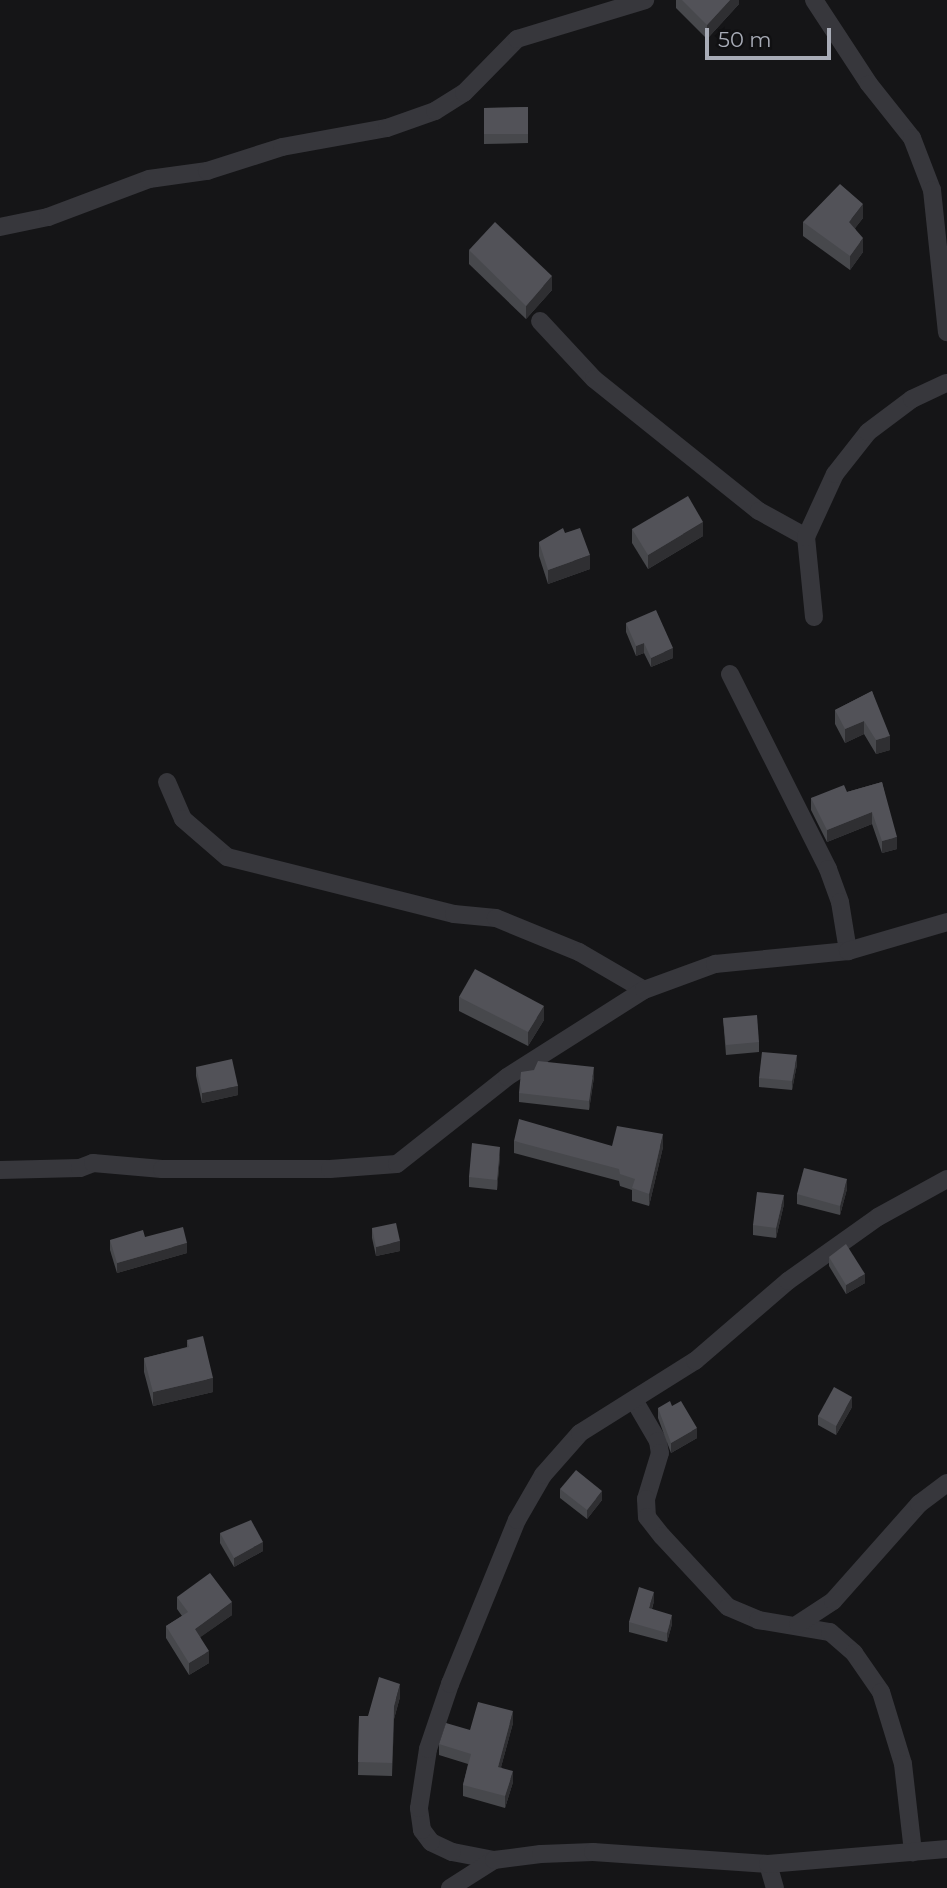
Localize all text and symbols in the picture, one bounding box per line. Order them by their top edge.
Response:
scale bar [709,14,835,58]
text: 50 m [718,27,772,52]

